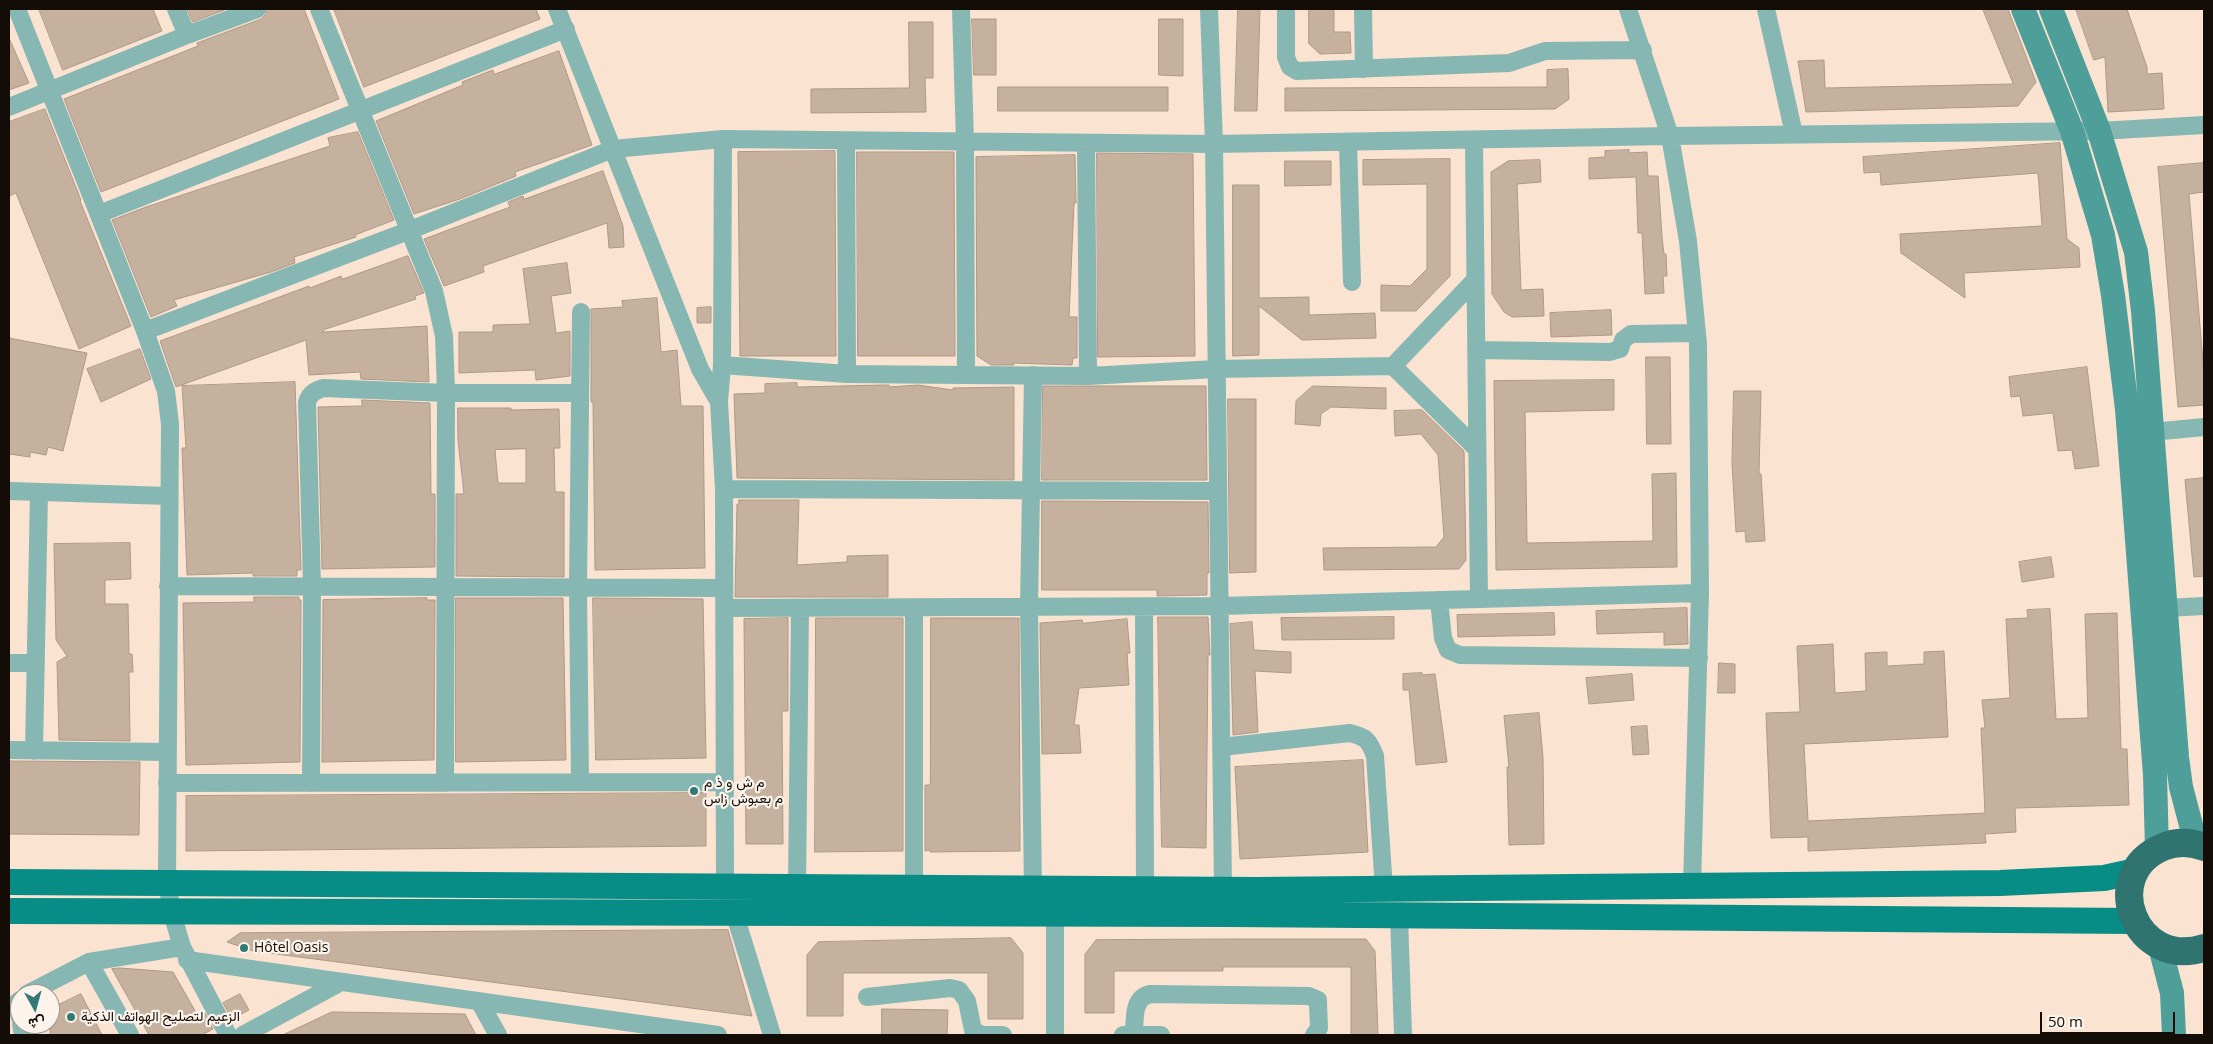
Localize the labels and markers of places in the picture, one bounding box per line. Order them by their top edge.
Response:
place label: م ش و ذ م م بعبوش زاس [704,775,783,808]
marker: م ش و ذ م م بعبوش زاس [688,785,700,797]
place label: Hôtel Oasis [254,940,328,956]
marker: Hôtel Oasis [238,942,250,954]
place label: الزعيم لتصليح الهواتف الذكية [81,1009,240,1025]
marker: الزعيم لتصليح الهواتف الذكية [65,1011,77,1023]

